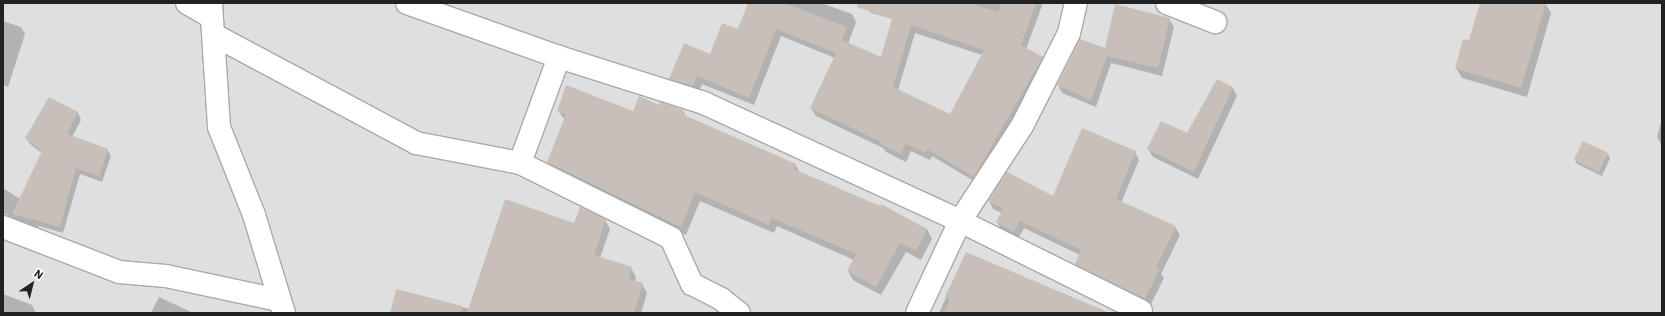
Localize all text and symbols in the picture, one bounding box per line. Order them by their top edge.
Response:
north arrow [12,264,52,304]
text: N [32,266,46,282]

